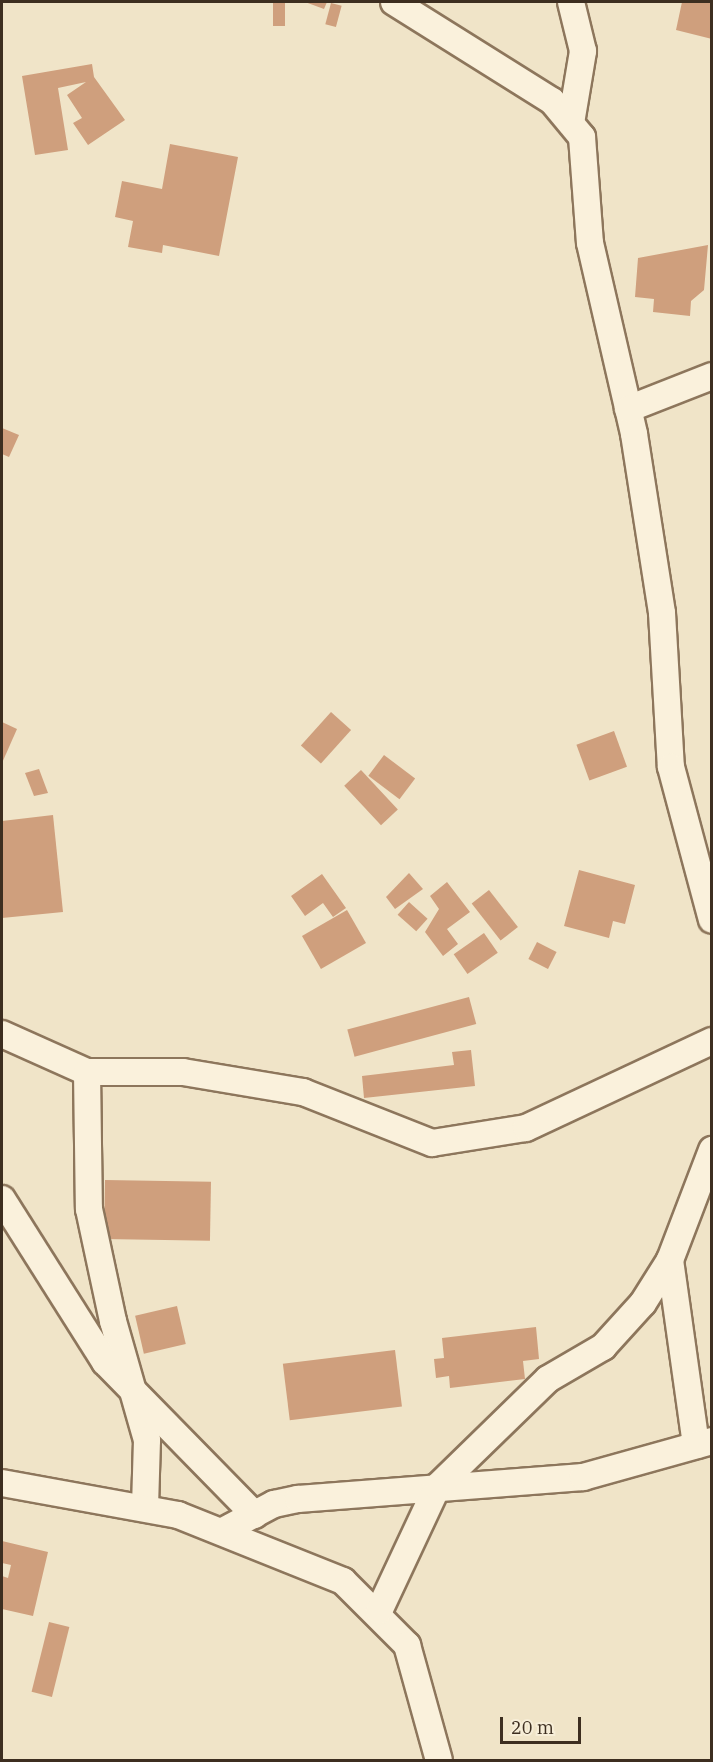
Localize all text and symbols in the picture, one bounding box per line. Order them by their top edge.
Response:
scale bar [503,1705,584,1743]
text: 20 m [511,1716,554,1739]

